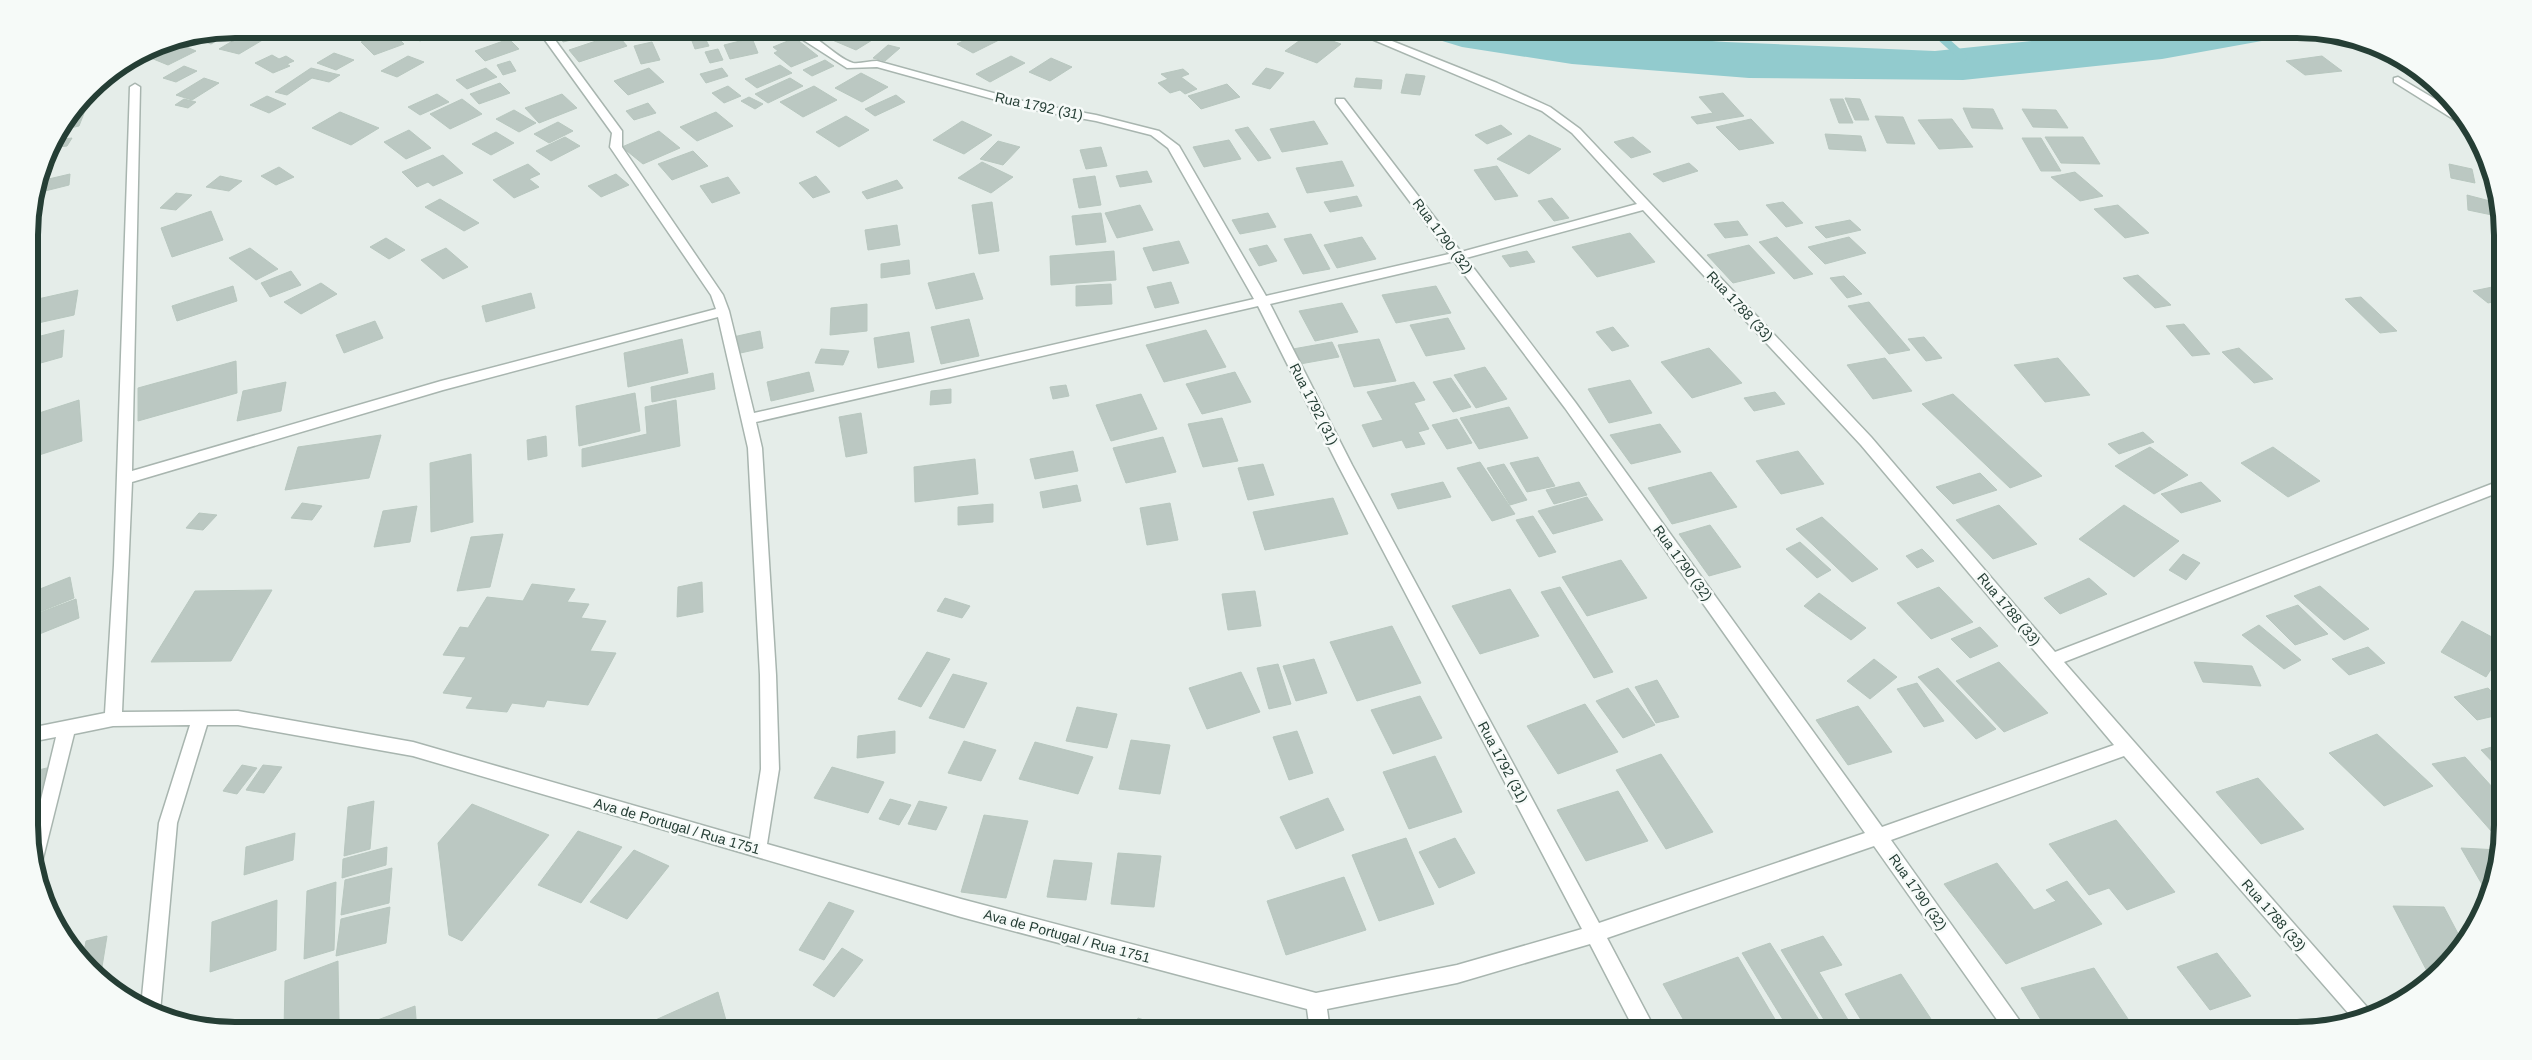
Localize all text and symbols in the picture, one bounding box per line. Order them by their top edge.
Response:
street label: Rua 1792 (31) [994,89,1084,123]
street label: Rua 1790 (32) [1410,195,1476,277]
street label: Rua 1788 (33) [1704,268,1776,344]
street label: Rua 1792 (31) [1287,360,1341,448]
street label: Rua 1790 (32) [1650,522,1716,604]
street label: Rua 1788 (33) [1974,570,2044,648]
street label: Rua 1792 (31) [1475,719,1531,805]
street label: Ava de Portugal / Rua 1751 [592,795,762,857]
street label: Rua 1790 (32) [1886,851,1950,933]
street label: Rua 1788 (33) [2239,876,2309,954]
street label: Ava de Portugal / Rua 1751 [982,906,1152,966]

